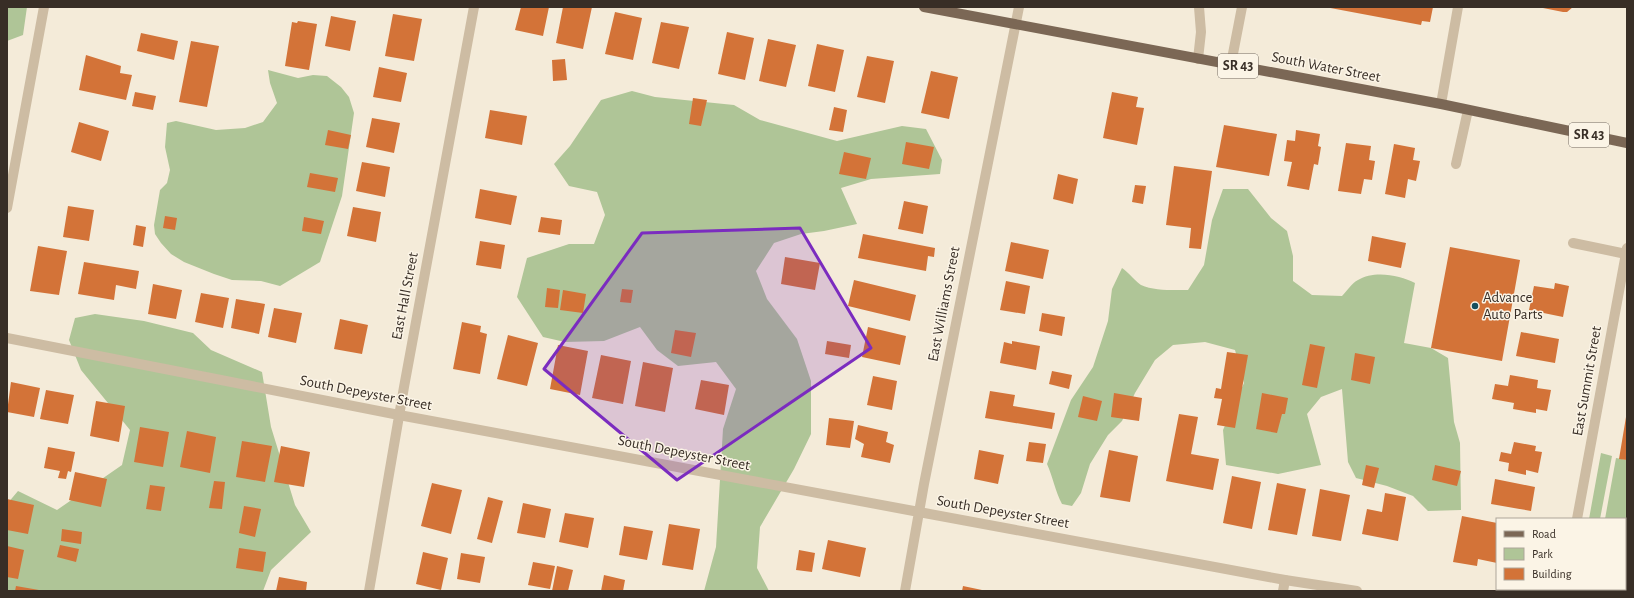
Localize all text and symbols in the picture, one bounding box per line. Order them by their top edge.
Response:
street label: South Water Street [1270,49,1382,85]
road number: SR 43 [1218,54,1258,78]
road number: SR 43 [1569,123,1609,147]
street label: East Williams Street [925,245,963,363]
street label: East Hall Street [389,251,421,341]
place label: Advance Auto Parts [1483,290,1543,322]
marker: Advance Auto Parts [1470,301,1480,311]
street label: East Summit Street [1570,325,1604,437]
street label: South Depeyster Street [299,373,433,413]
street label: South Depeyster Street [617,433,751,473]
street label: South Depeyster Street [936,493,1071,531]
legend [1496,518,1626,590]
text: Road [1532,528,1556,540]
text: Park [1532,548,1553,560]
text: Building [1532,568,1572,580]

